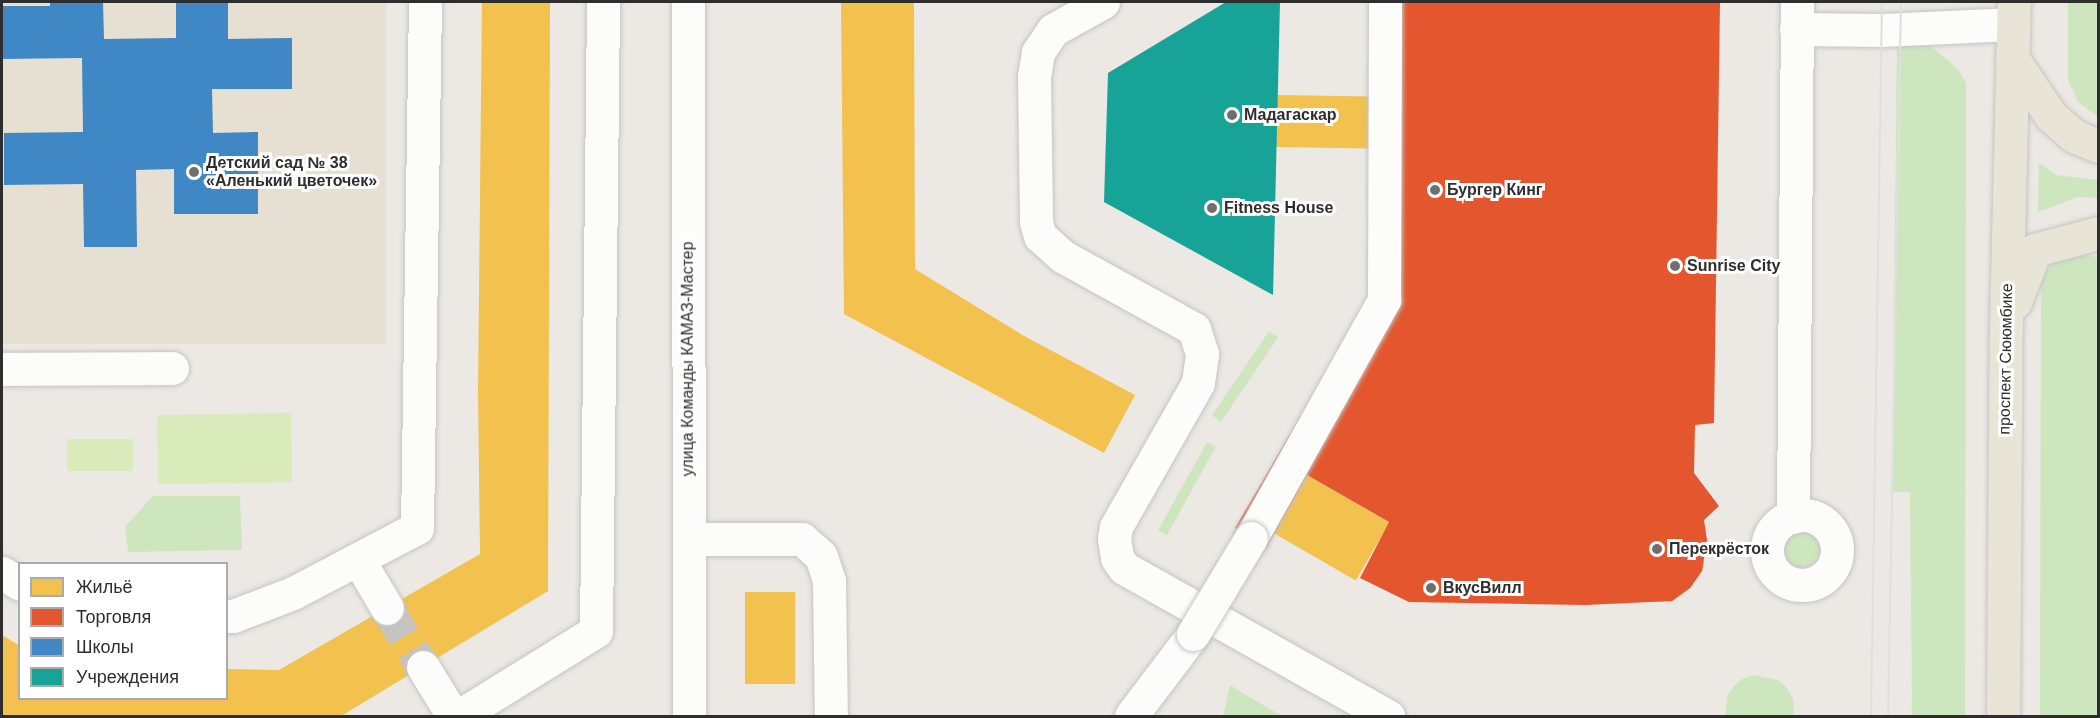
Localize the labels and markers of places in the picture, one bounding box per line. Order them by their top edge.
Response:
place label: Мадагаскар [1244,105,1337,125]
marker: Мадагаскар [1225,108,1239,122]
place label: Детский сад № 38 «Аленький цветочек» [206,153,377,191]
marker: Детский сад № 38 «Аленький цветочек» [187,165,201,179]
place label: Бургер Кинг [1447,180,1542,200]
marker: Бургер Кинг [1428,183,1442,197]
place label: Fitness House [1224,198,1333,218]
marker: Fitness House [1205,201,1219,215]
place label: Sunrise City [1687,256,1780,276]
marker: Sunrise City [1668,259,1682,273]
place label: Перекрёсток [1669,539,1769,559]
marker: Перекрёсток [1650,542,1664,556]
place label: ВкусВилл [1443,578,1522,598]
marker: ВкусВилл [1424,581,1438,595]

